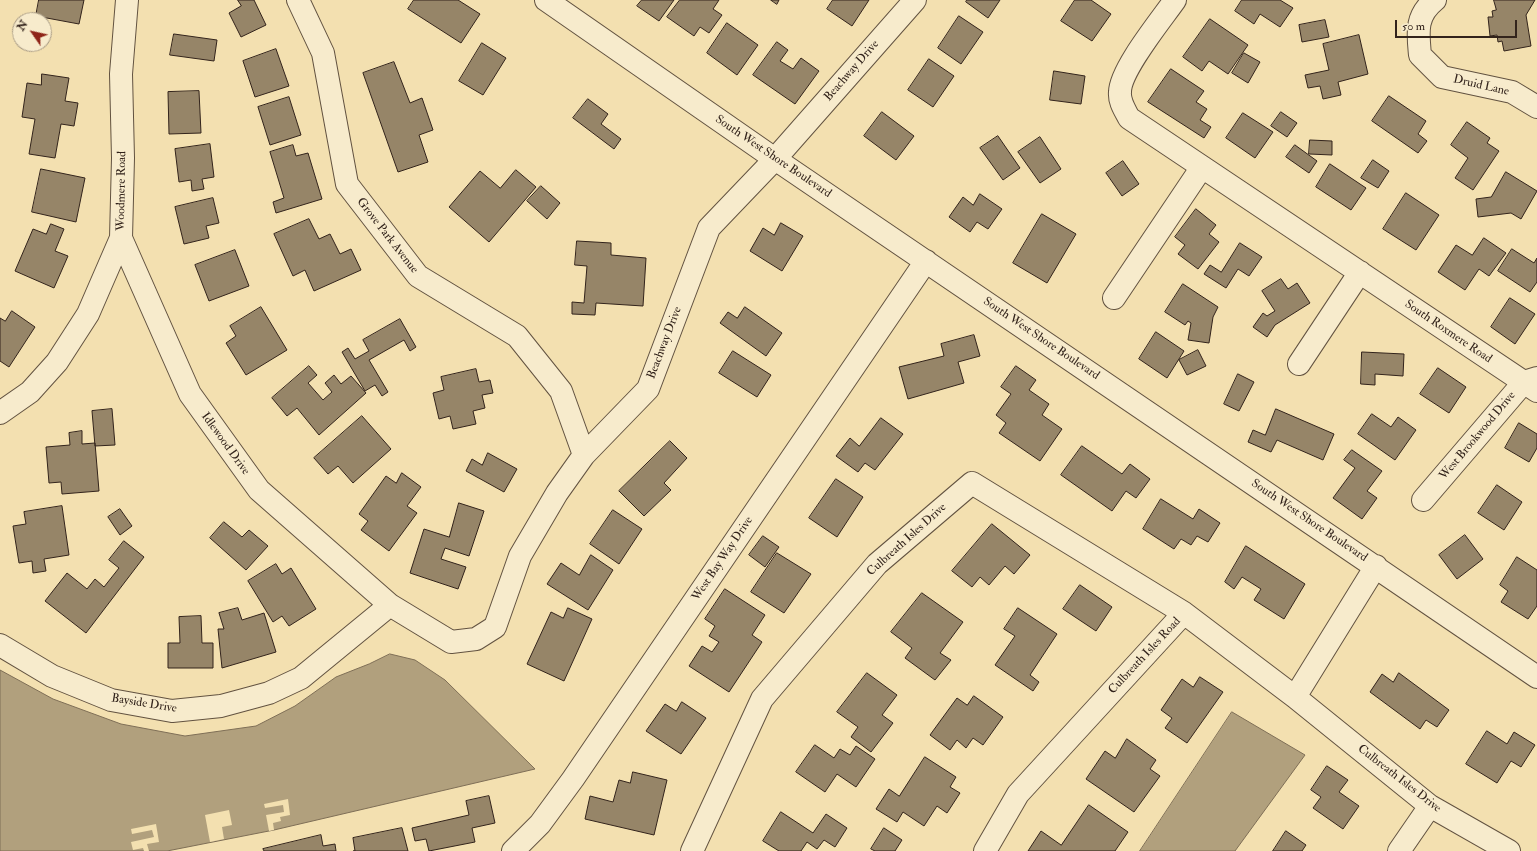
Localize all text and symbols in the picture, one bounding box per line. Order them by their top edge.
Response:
north arrow [12,12,52,52]
scale bar [1397,12,1519,38]
text: N [14,18,31,33]
text: 50 m [1402,19,1425,34]
street label: Beachway Drive [822,38,882,104]
street label: Druid Lane [1452,73,1510,99]
street label: South West Shore Boulevard [712,113,834,201]
street label: Woodmere Road [114,151,130,231]
street label: Grove Park Avenue [353,195,421,277]
street label: South West Shore Boulevard [980,295,1102,383]
street label: South Roxmere Road [1402,297,1494,367]
street label: Beachway Drive [645,305,685,381]
street label: West Brookwood Drive [1437,389,1519,483]
street label: Idlewood Drive [198,410,252,478]
street label: South West Shore Boulevard [1248,477,1370,565]
street label: Culbreath Isles Drive [864,501,950,579]
street label: West Bay Way Drive [690,514,756,604]
street label: Culbreath Isles Road [1106,615,1184,697]
street label: Bayside Drive [110,692,178,716]
street label: Culbreath Isles Drive [1354,742,1444,816]

